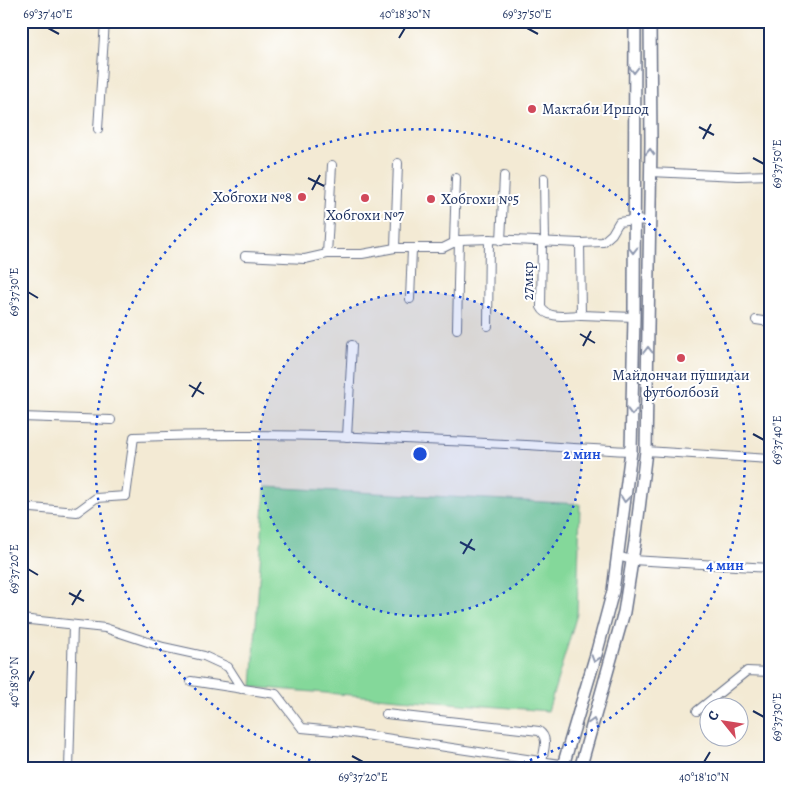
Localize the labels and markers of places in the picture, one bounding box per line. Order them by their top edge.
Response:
place label: Мактаби Иршод [542,99,649,119]
marker: Мактаби Иршод [526,103,538,115]
place label: Хобгохи №8 [213,187,292,207]
place label: Хобгохи №5 [441,189,519,209]
marker: Хобгохи №8 [296,191,308,203]
marker: Хобгохи №7 [359,192,371,204]
marker: Хобгохи №5 [425,193,437,205]
place label: Хобгохи №7 [326,205,405,225]
marker: Майдончаи пӯшидаи футболбозӣ [675,352,687,364]
place label: Майдончаи пӯшидаи футболбозӣ [612,365,750,402]
centre of rings [411,445,429,463]

